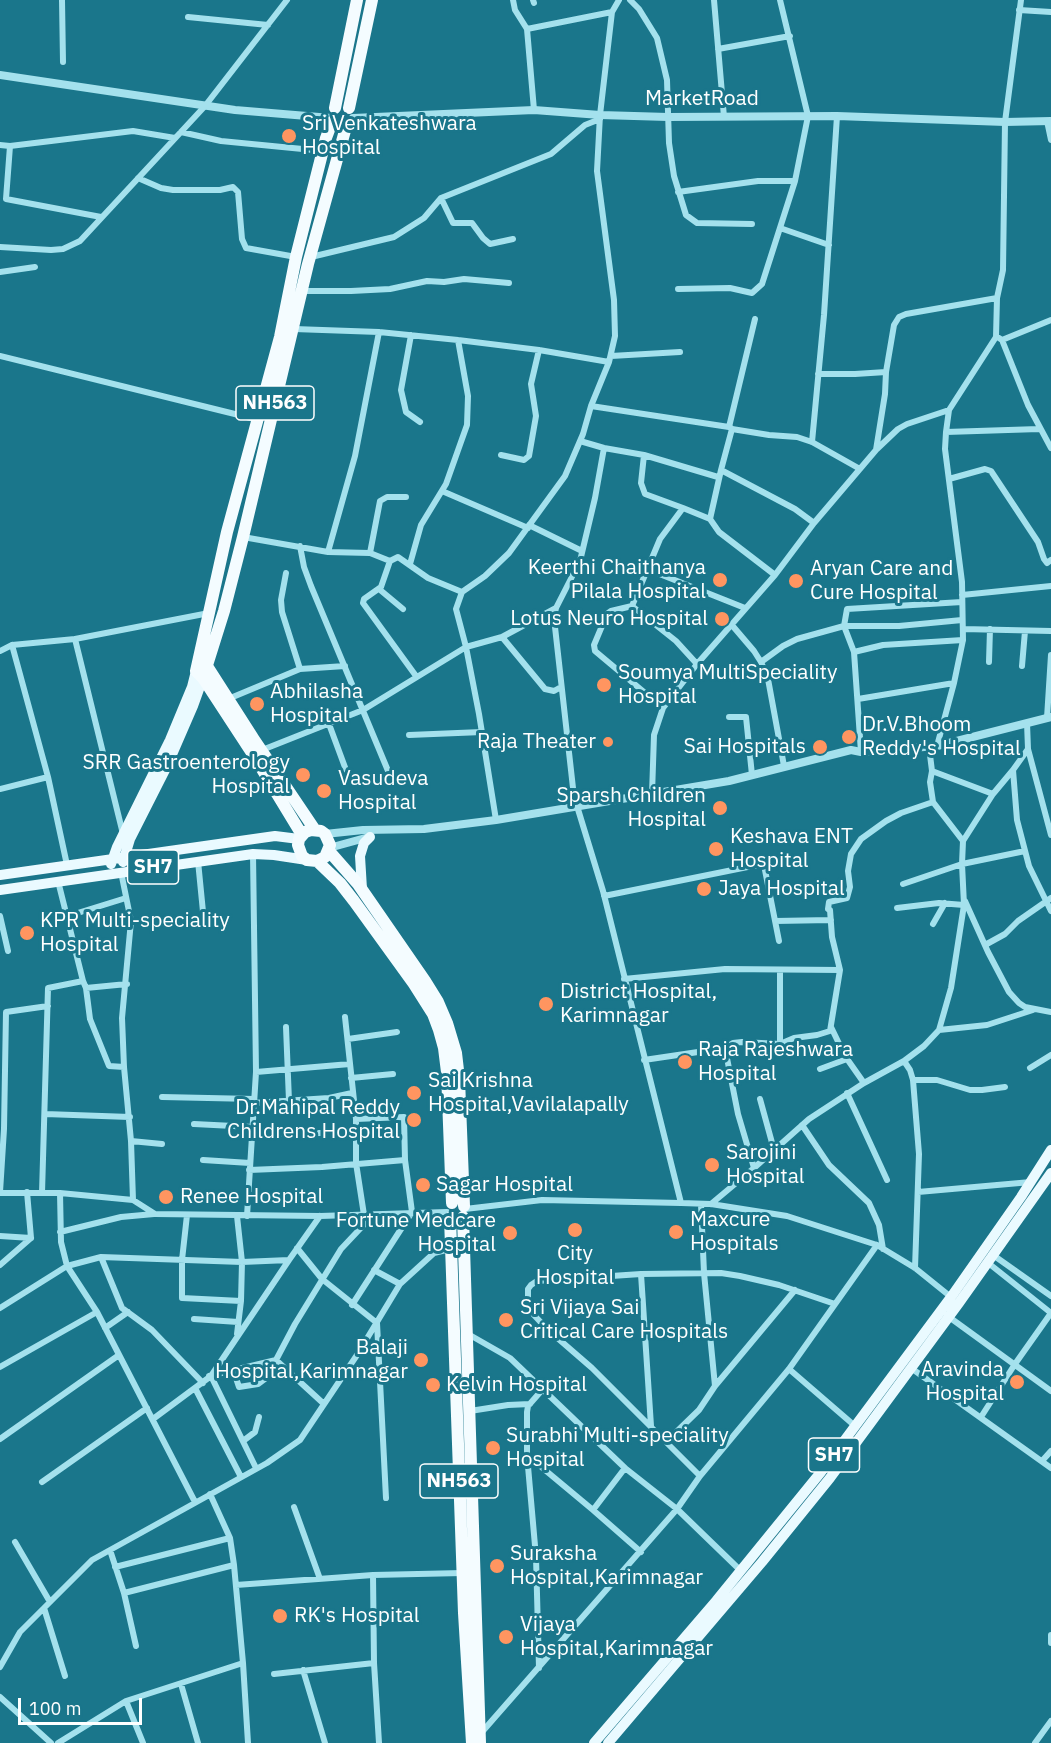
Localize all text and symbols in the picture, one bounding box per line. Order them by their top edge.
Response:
street label: MarketRoad [645,86,759,112]
place label: Sri Venkateshwara Hospital [302,111,477,161]
marker: Sri Venkateshwara Hospital [280,127,298,145]
road number: NH563 [236,386,314,420]
place label: Keerthi Chaithanya Pilala Hospital [528,555,706,605]
place label: Aryan Care and Cure Hospital [810,556,953,606]
marker: Keerthi Chaithanya Pilala Hospital [711,571,729,589]
marker: Aryan Care and Cure Hospital [787,572,805,590]
place label: Lotus Neuro Hospital [510,606,708,632]
marker: Lotus Neuro Hospital [713,610,731,628]
place label: Soumya MultiSpeciality Hospital [618,660,837,710]
marker: Soumya MultiSpeciality Hospital [595,676,613,694]
place label: Abhilasha Hospital [270,679,363,729]
marker: Abhilasha Hospital [248,695,266,713]
place label: Dr.V.Bhoom Reddy's Hospital [862,712,1021,762]
marker: Dr.V.Bhoom Reddy's Hospital [840,728,858,746]
place label: Raja Theater [477,729,596,755]
place label: Sai Hospitals [684,734,806,760]
marker: Raja Theater [601,735,615,749]
marker: Sai Hospitals [811,738,829,756]
place label: SRR Gastroenterology Hospital [83,750,290,800]
marker: SRR Gastroenterology Hospital [294,766,312,784]
place label: Vasudeva Hospital [338,766,428,816]
marker: Vasudeva Hospital [315,782,333,800]
place label: Sparsh Children Hospital [556,783,706,833]
marker: Sparsh Children Hospital [711,799,729,817]
place label: Keshava ENT Hospital [730,824,853,874]
marker: Keshava ENT Hospital [707,840,725,858]
road number: SH7 [128,850,178,884]
place label: Jaya Hospital [718,876,845,902]
marker: Jaya Hospital [695,880,713,898]
place label: KPR Multi-speciality Hospital [40,908,230,958]
marker: KPR Multi-speciality Hospital [18,924,36,942]
place label: District Hospital, Karimnagar [560,979,717,1029]
marker: District Hospital, Karimnagar [537,995,555,1013]
place label: Raja Rajeshwara Hospital [698,1037,853,1087]
marker: Raja Rajeshwara Hospital [676,1053,694,1071]
place label: Sai Krishna Hospital,Vavilalapally [428,1068,629,1118]
marker: Sai Krishna Hospital,Vavilalapally [405,1084,423,1102]
place label: Dr.Mahipal Reddy Childrens Hospital [227,1095,400,1145]
marker: Dr.Mahipal Reddy Childrens Hospital [405,1111,423,1129]
place label: Sarojini Hospital [726,1140,805,1190]
marker: Sarojini Hospital [703,1156,721,1174]
place label: Sagar Hospital [436,1172,573,1198]
marker: Sagar Hospital [414,1176,432,1194]
place label: Renee Hospital [180,1184,323,1210]
marker: Renee Hospital [157,1188,175,1206]
place label: Maxcure Hospitals [690,1207,779,1257]
place label: Fortune Medcare Hospital [336,1208,496,1258]
marker: City Hospital [566,1221,584,1239]
marker: Maxcure Hospitals [667,1223,685,1241]
marker: Fortune Medcare Hospital [501,1224,519,1242]
place label: City Hospital [536,1241,614,1291]
place label: Sri Vijaya Sai Critical Care Hospitals [520,1295,728,1345]
marker: Sri Vijaya Sai Critical Care Hospitals [497,1311,515,1329]
place label: Balaji Hospital,Karimnagar [215,1335,408,1385]
marker: Balaji Hospital,Karimnagar [412,1351,430,1369]
place label: Aravinda Hospital [921,1357,1004,1407]
place label: Kelvin Hospital [446,1372,587,1398]
marker: Aravinda Hospital [1008,1373,1026,1391]
marker: Kelvin Hospital [424,1376,442,1394]
place label: Surabhi Multi-speciality Hospital [506,1423,729,1473]
road number: SH7 [808,1438,860,1472]
marker: Surabhi Multi-speciality Hospital [484,1439,502,1457]
road number: NH563 [420,1464,498,1498]
place label: Suraksha Hospital,Karimnagar [510,1541,703,1591]
marker: Suraksha Hospital,Karimnagar [488,1557,506,1575]
place label: RK's Hospital [294,1603,419,1629]
marker: RK's Hospital [271,1607,289,1625]
place label: Vijaya Hospital,Karimnagar [520,1612,713,1662]
marker: Vijaya Hospital,Karimnagar [497,1628,515,1646]
scale bar [21,1686,146,1724]
text: 100 m [29,1697,81,1720]

